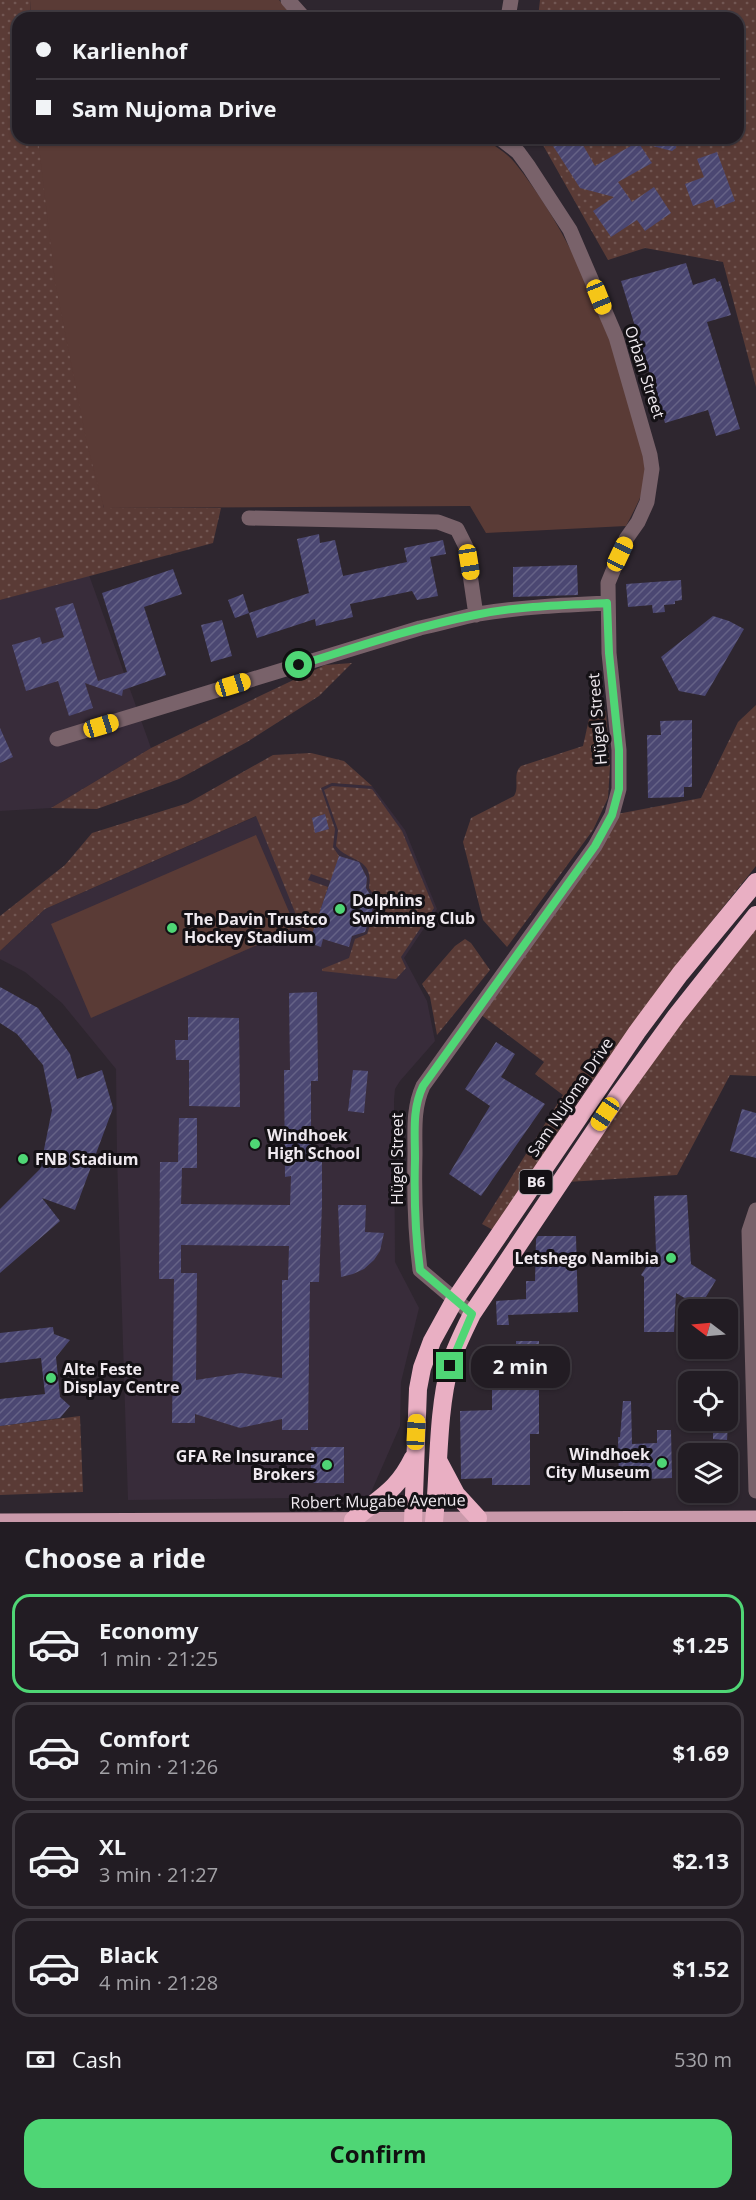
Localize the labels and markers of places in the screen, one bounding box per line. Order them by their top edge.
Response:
place label: Dolphins Swimming Club [352,889,475,929]
marker: Dolphins Swimming Club [333,902,347,916]
place label: The Davin Trustco Hockey Stadium [184,908,328,948]
marker: The Davin Trustco Hockey Stadium [165,921,179,935]
place label: Windhoek High School [267,1124,360,1164]
marker: Windhoek High School [248,1137,262,1151]
place label: FNB Stadium [35,1148,138,1170]
marker: FNB Stadium [16,1152,30,1166]
place label: Letshego Namibia [515,1247,659,1269]
marker: Letshego Namibia [664,1251,678,1265]
place label: Alte Feste Display Centre [63,1358,179,1398]
marker: Alte Feste Display Centre [44,1371,58,1385]
place label: Windhoek City Museum [545,1443,650,1483]
place label: GFA Re Insurance Brokers [176,1445,315,1485]
marker: Windhoek City Museum [655,1456,669,1470]
marker: GFA Re Insurance Brokers [320,1458,334,1472]

